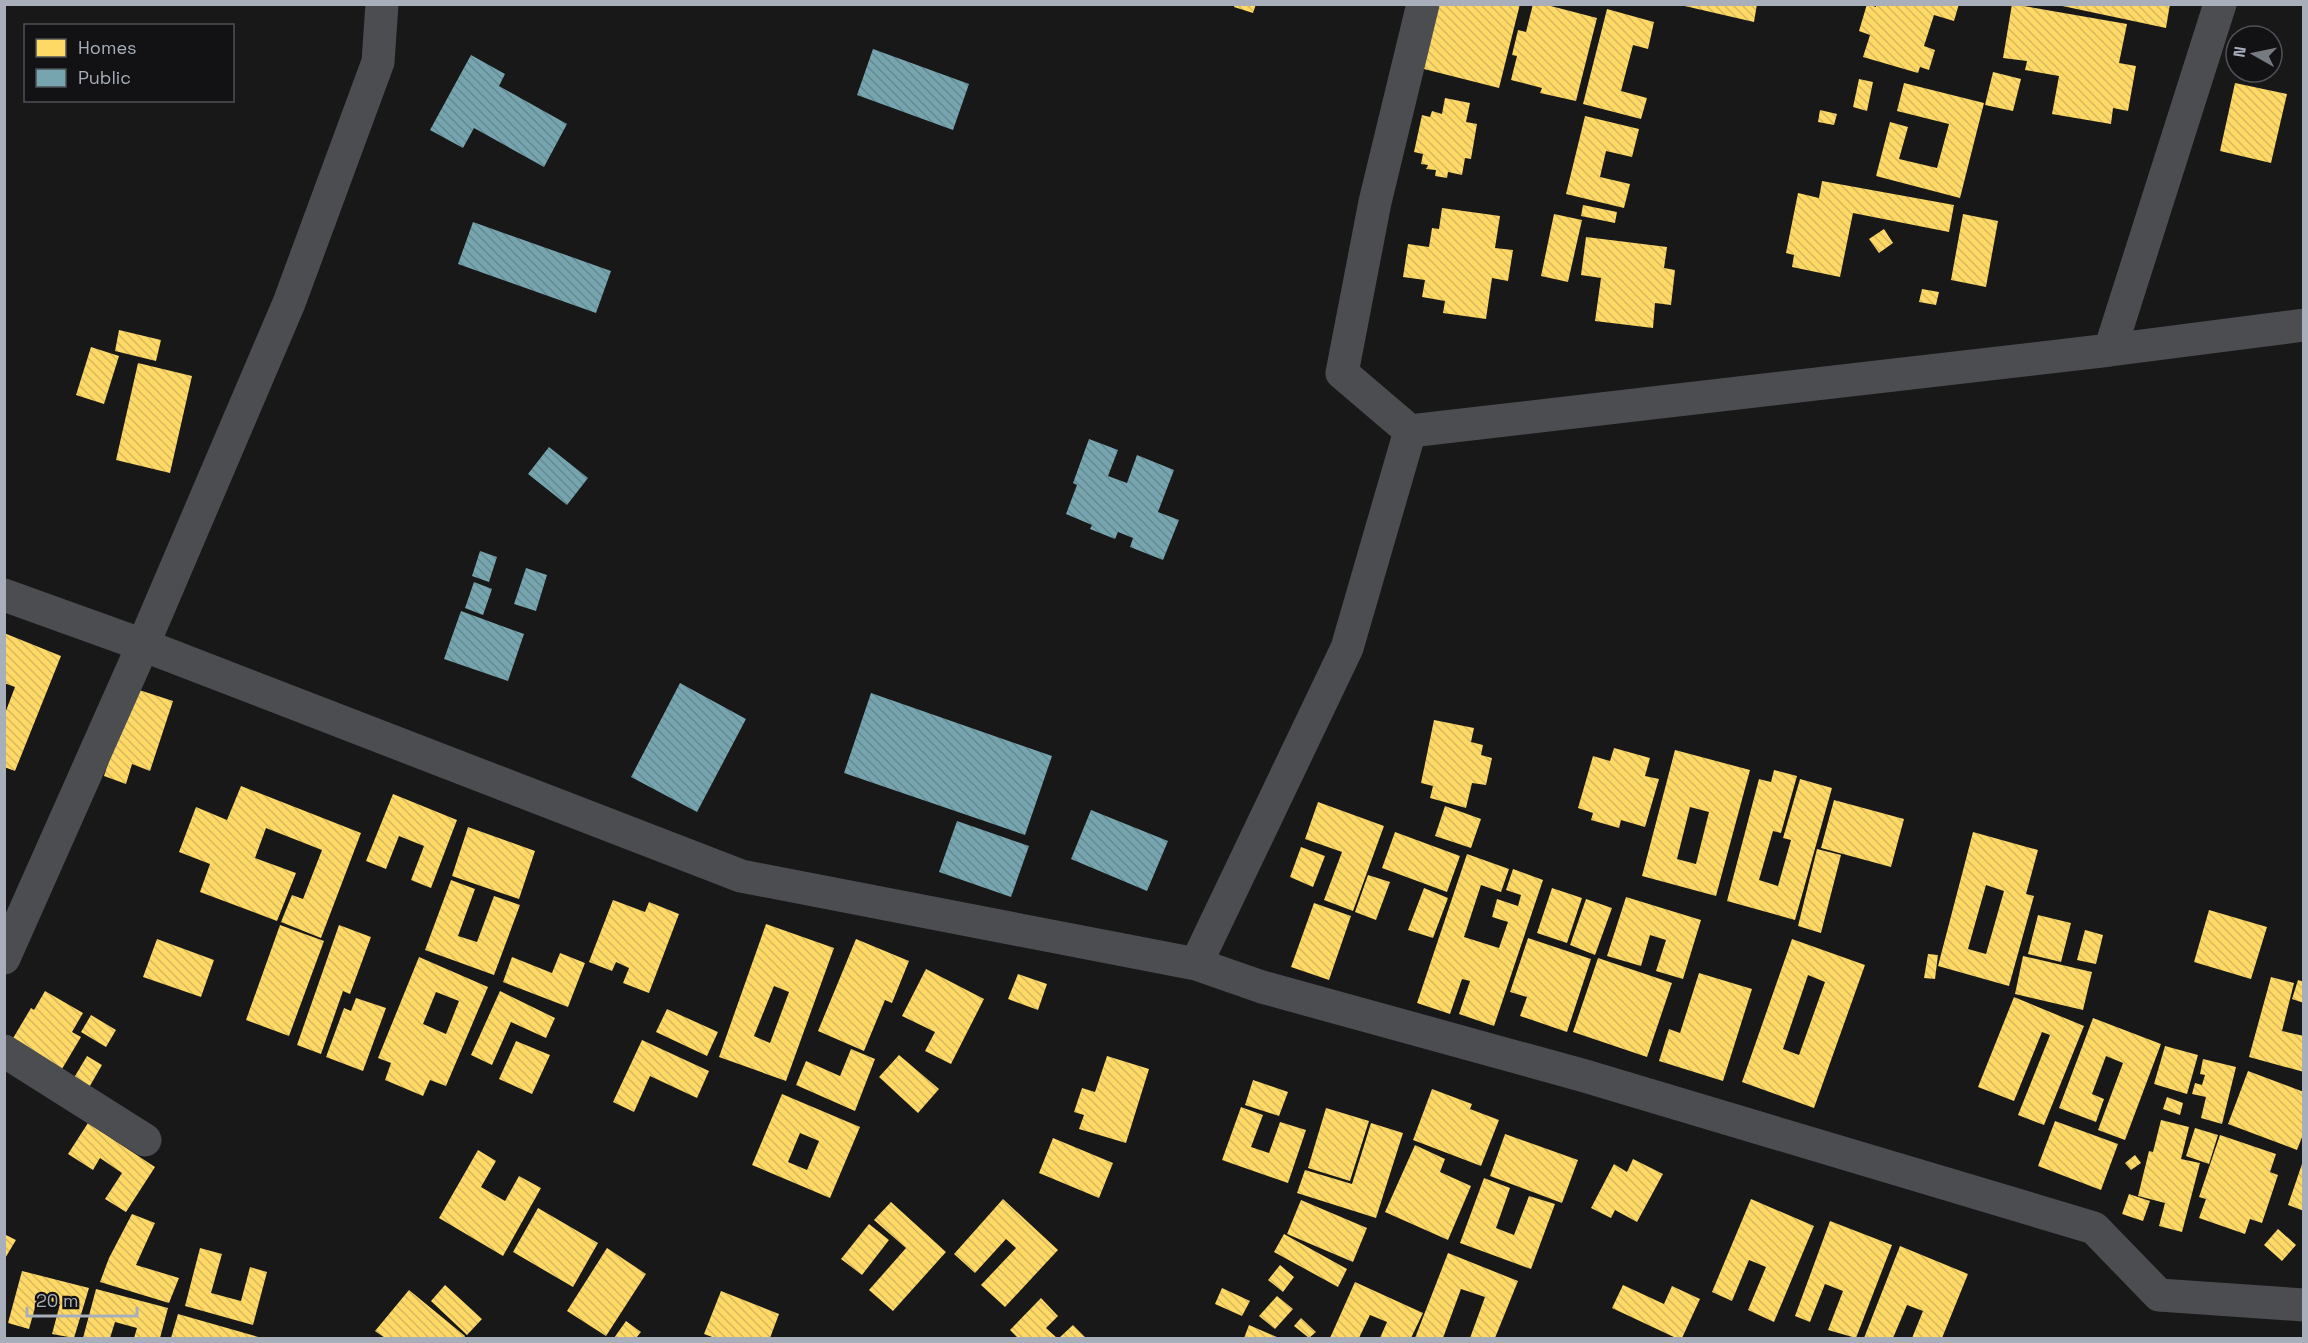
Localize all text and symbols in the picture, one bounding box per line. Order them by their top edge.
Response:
legend [24,24,234,102]
north arrow [2224,24,2284,84]
text: Homes [78,36,137,59]
text: N [2228,45,2251,59]
text: Public [78,66,131,89]
scale bar [27,1280,136,1318]
text: 20 m [36,1289,79,1312]

